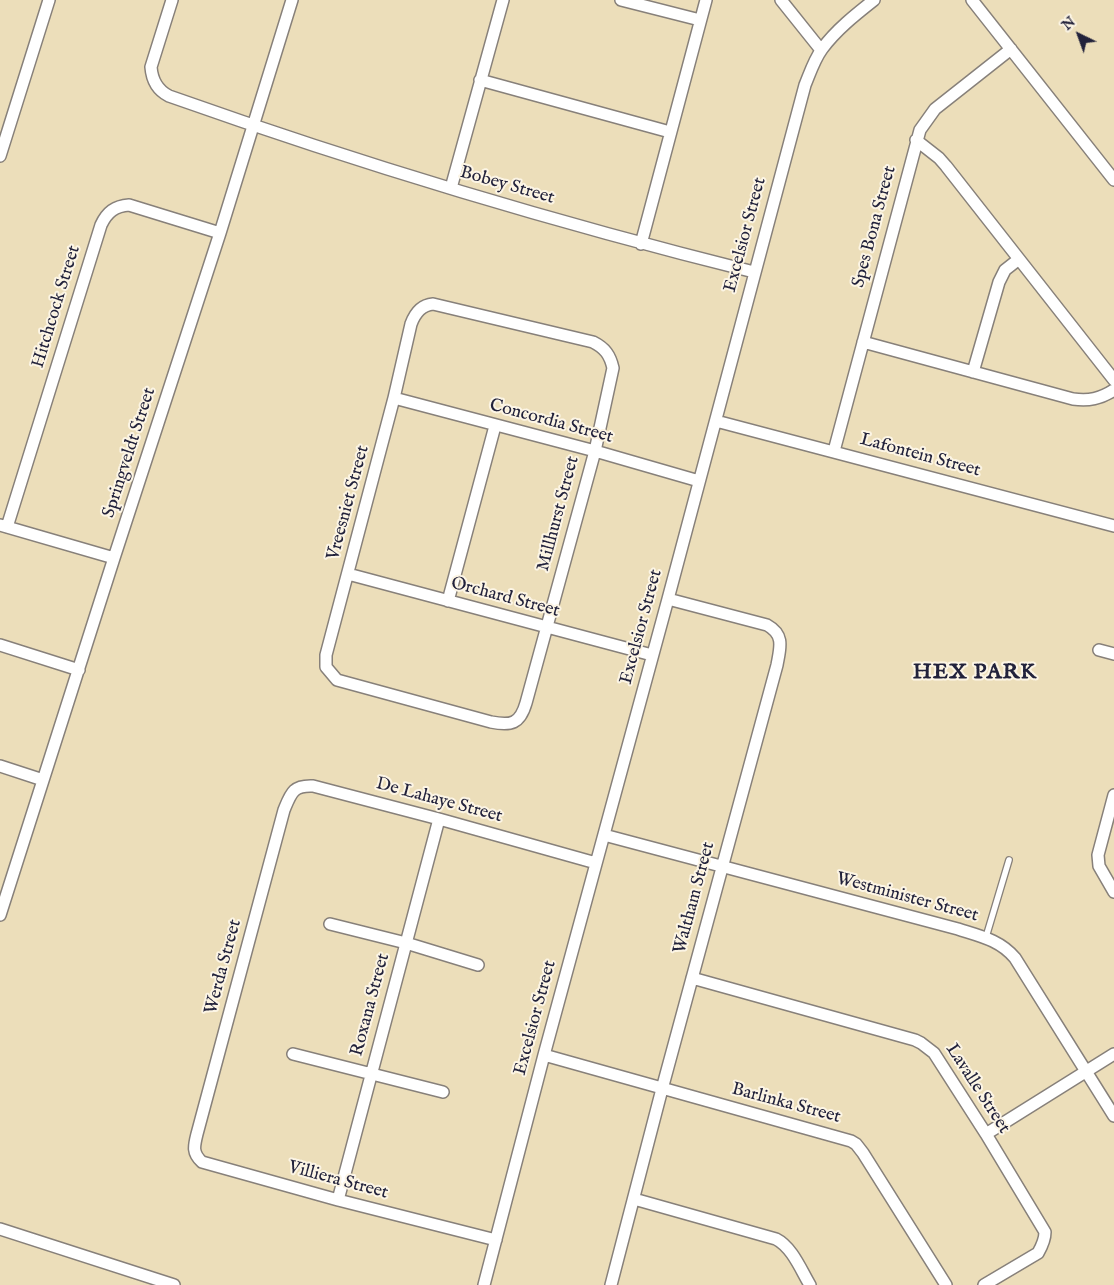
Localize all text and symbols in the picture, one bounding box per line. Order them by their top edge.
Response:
north arrow [1054,10,1104,60]
text: N [1058,13,1079,35]
street label: Bobey Street [457,162,557,210]
street label: Spes Bona Street [848,164,902,290]
street label: Excelsior Street [720,175,772,295]
street label: Hitchcock Street [28,243,86,371]
street label: Springveldt Street [99,385,161,521]
street label: Concordia Street [487,395,615,449]
street label: Lafontein Street [857,430,983,482]
street label: Vreesniet Street [323,443,375,563]
street label: Millhurst Street [533,454,585,574]
street label: Excelsior Street [616,567,668,687]
street label: Orchard Street [448,573,562,623]
district label: HEX PARK [912,660,1038,686]
street label: De Lahaye Street [373,774,505,828]
street label: Waltham Street [670,840,720,956]
street label: Westminister Street [834,869,980,927]
street label: Werda Street [201,917,247,1017]
street label: Roxana Street [347,951,395,1059]
street label: Excelsior Street [510,958,562,1078]
street label: Lavalle Street [940,1040,1014,1138]
street label: Barlinka Street [729,1079,843,1129]
street label: Villiera Street [286,1157,390,1205]

